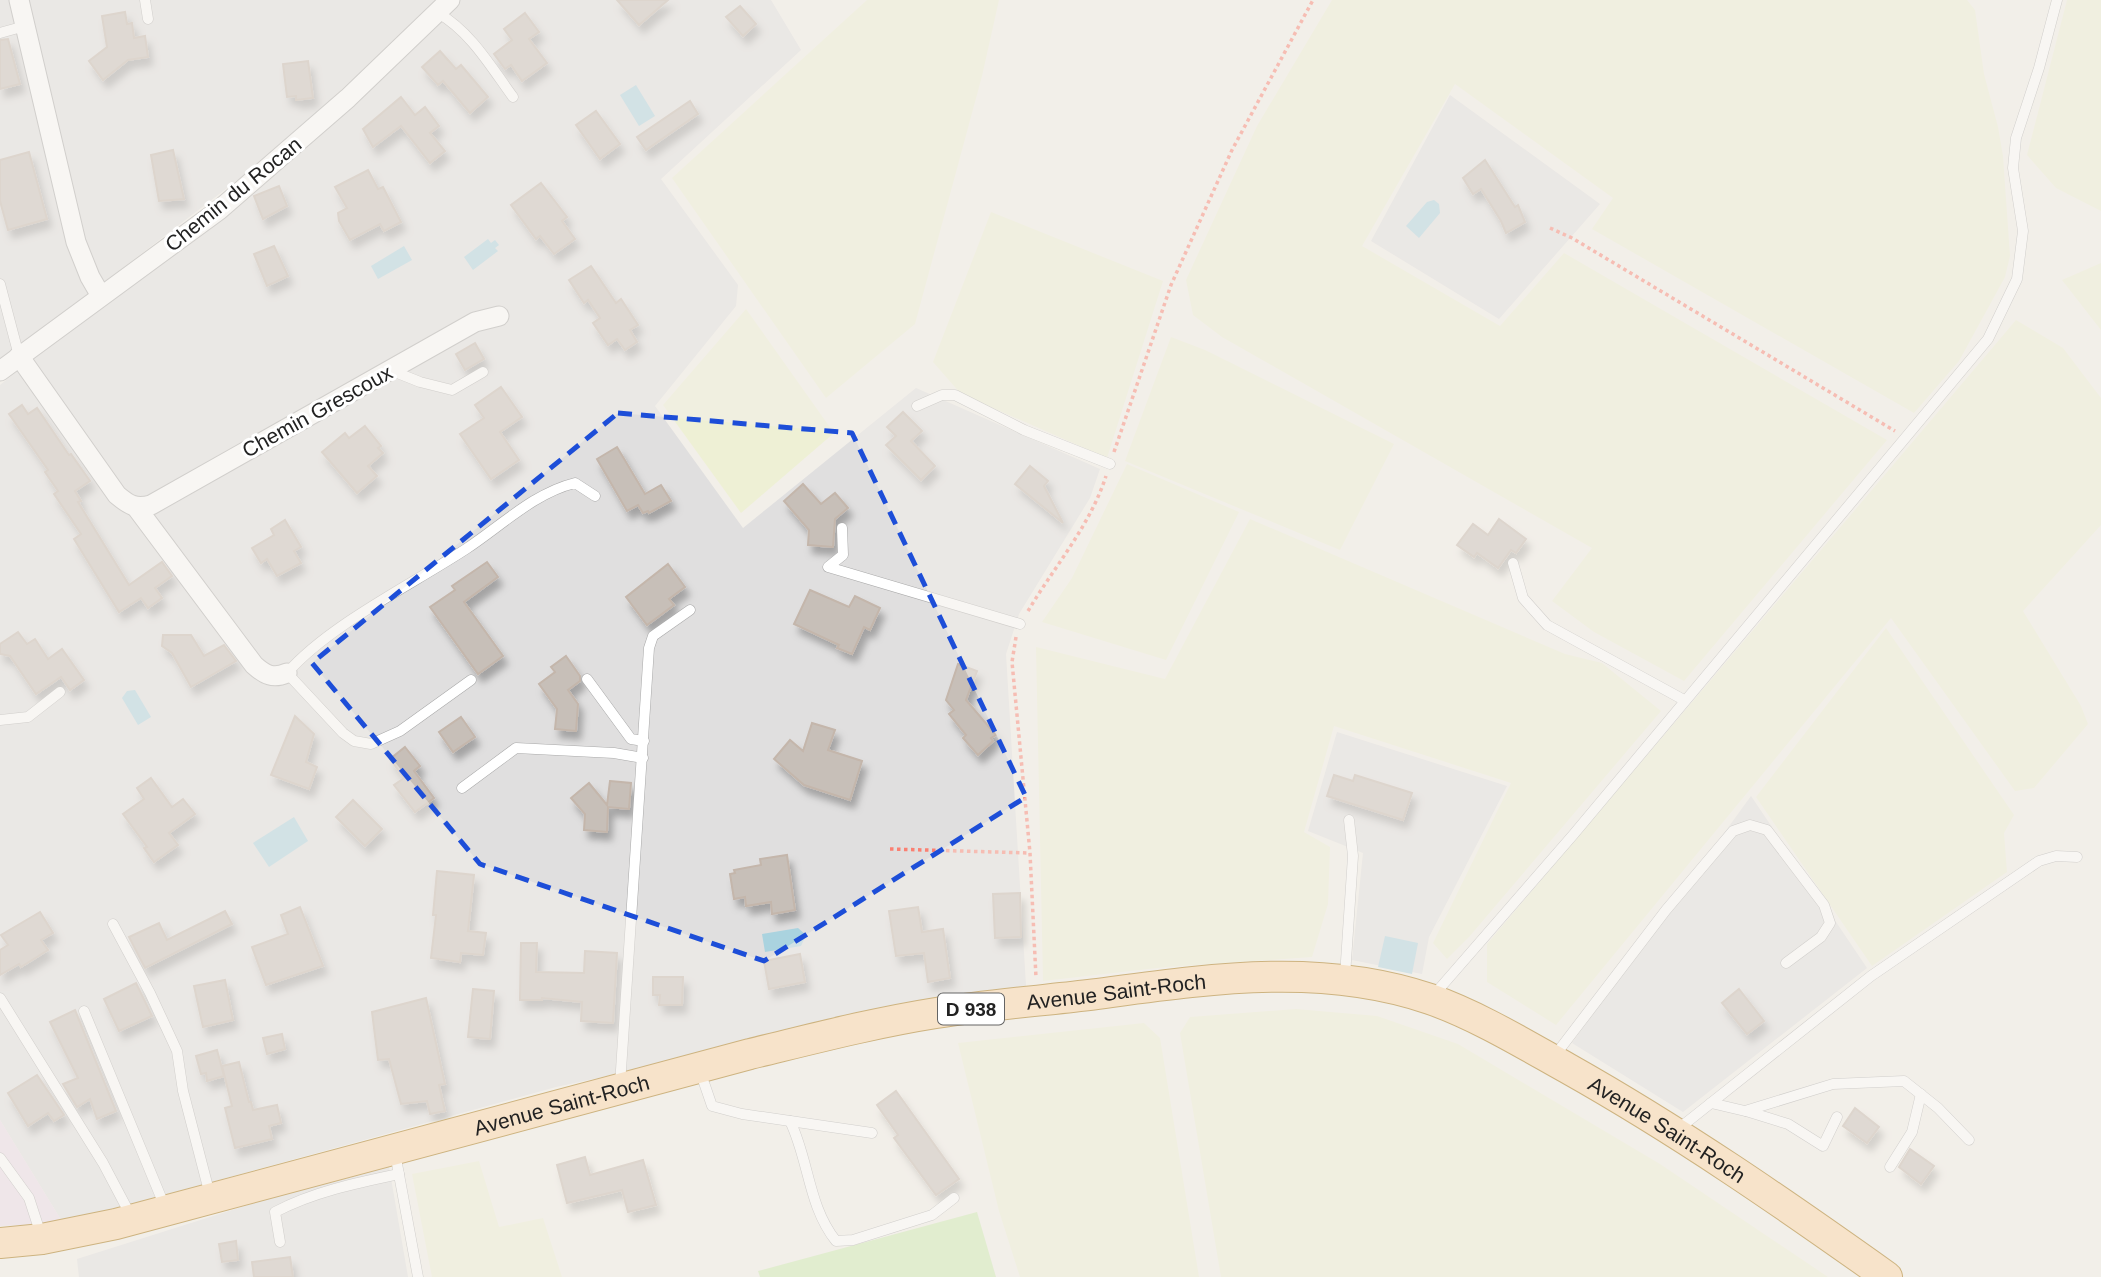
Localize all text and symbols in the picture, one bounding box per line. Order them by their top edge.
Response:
street label: Chemin du Rocan [160,132,306,256]
street label: Chemin Grescoux [238,360,397,462]
street label: Avenue Saint-Roch [1025,969,1207,1013]
road number: D 938 [938,993,1004,1024]
street label: Avenue Saint-Roch [471,1070,652,1139]
street label: Avenue Saint-Roch [1585,1071,1750,1187]

